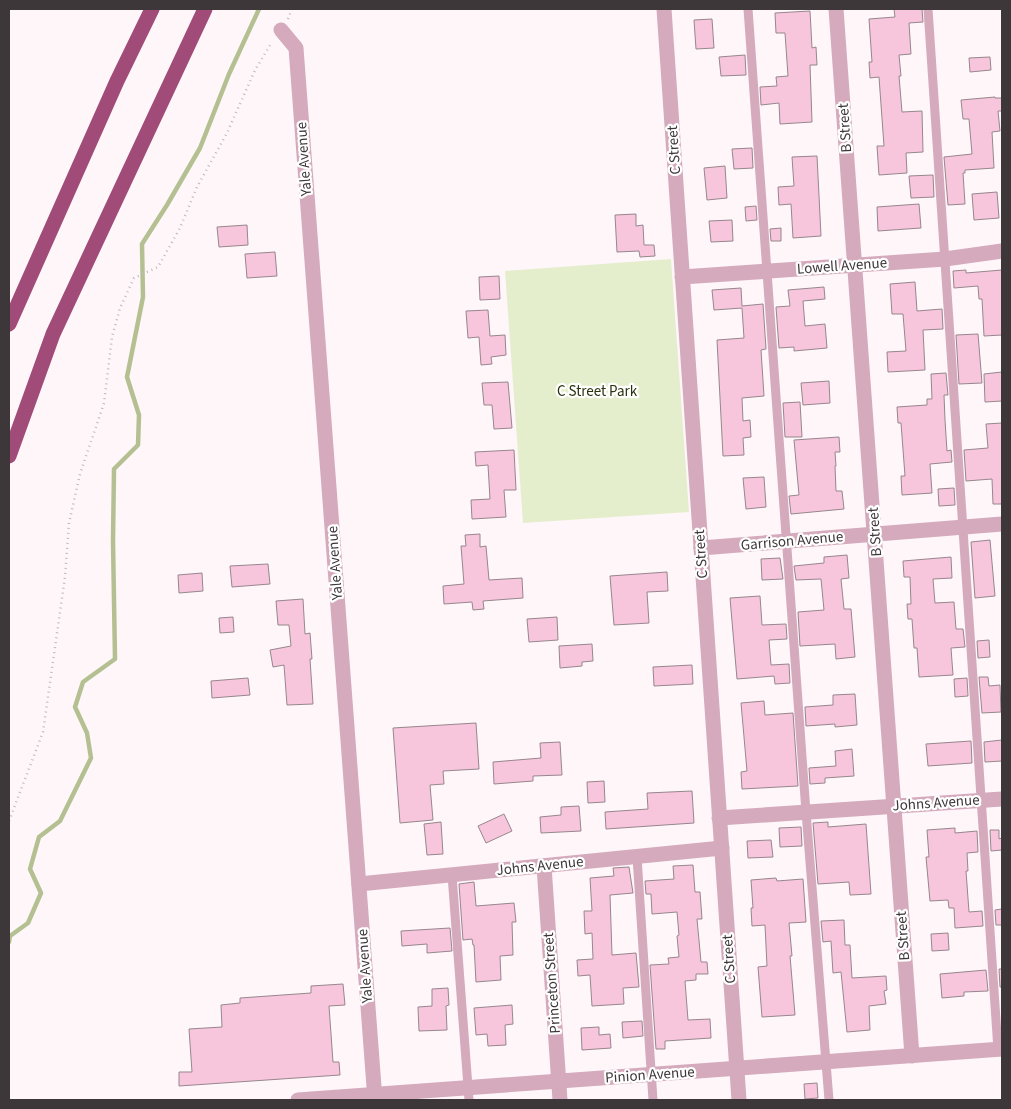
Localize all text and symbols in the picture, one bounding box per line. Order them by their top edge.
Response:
street label: B Street [833,103,857,153]
street label: Yale Avenue [291,121,317,198]
street label: C Street [662,125,686,175]
street label: Lowell Avenue [796,252,888,280]
park label: C Street Park [557,381,638,402]
street label: B Street [863,507,887,557]
street label: Yale Avenue [322,525,348,602]
street label: Garrison Avenue [740,526,844,556]
street label: C Street [689,529,713,579]
street label: Johns Avenue [892,789,980,817]
street label: Johns Avenue [496,851,584,881]
street label: B Street [891,911,915,961]
street label: Yale Avenue [352,928,378,1005]
street label: Princeton Street [538,932,566,1034]
street label: C Street [717,934,741,984]
street label: Pinion Avenue [605,1061,695,1089]

